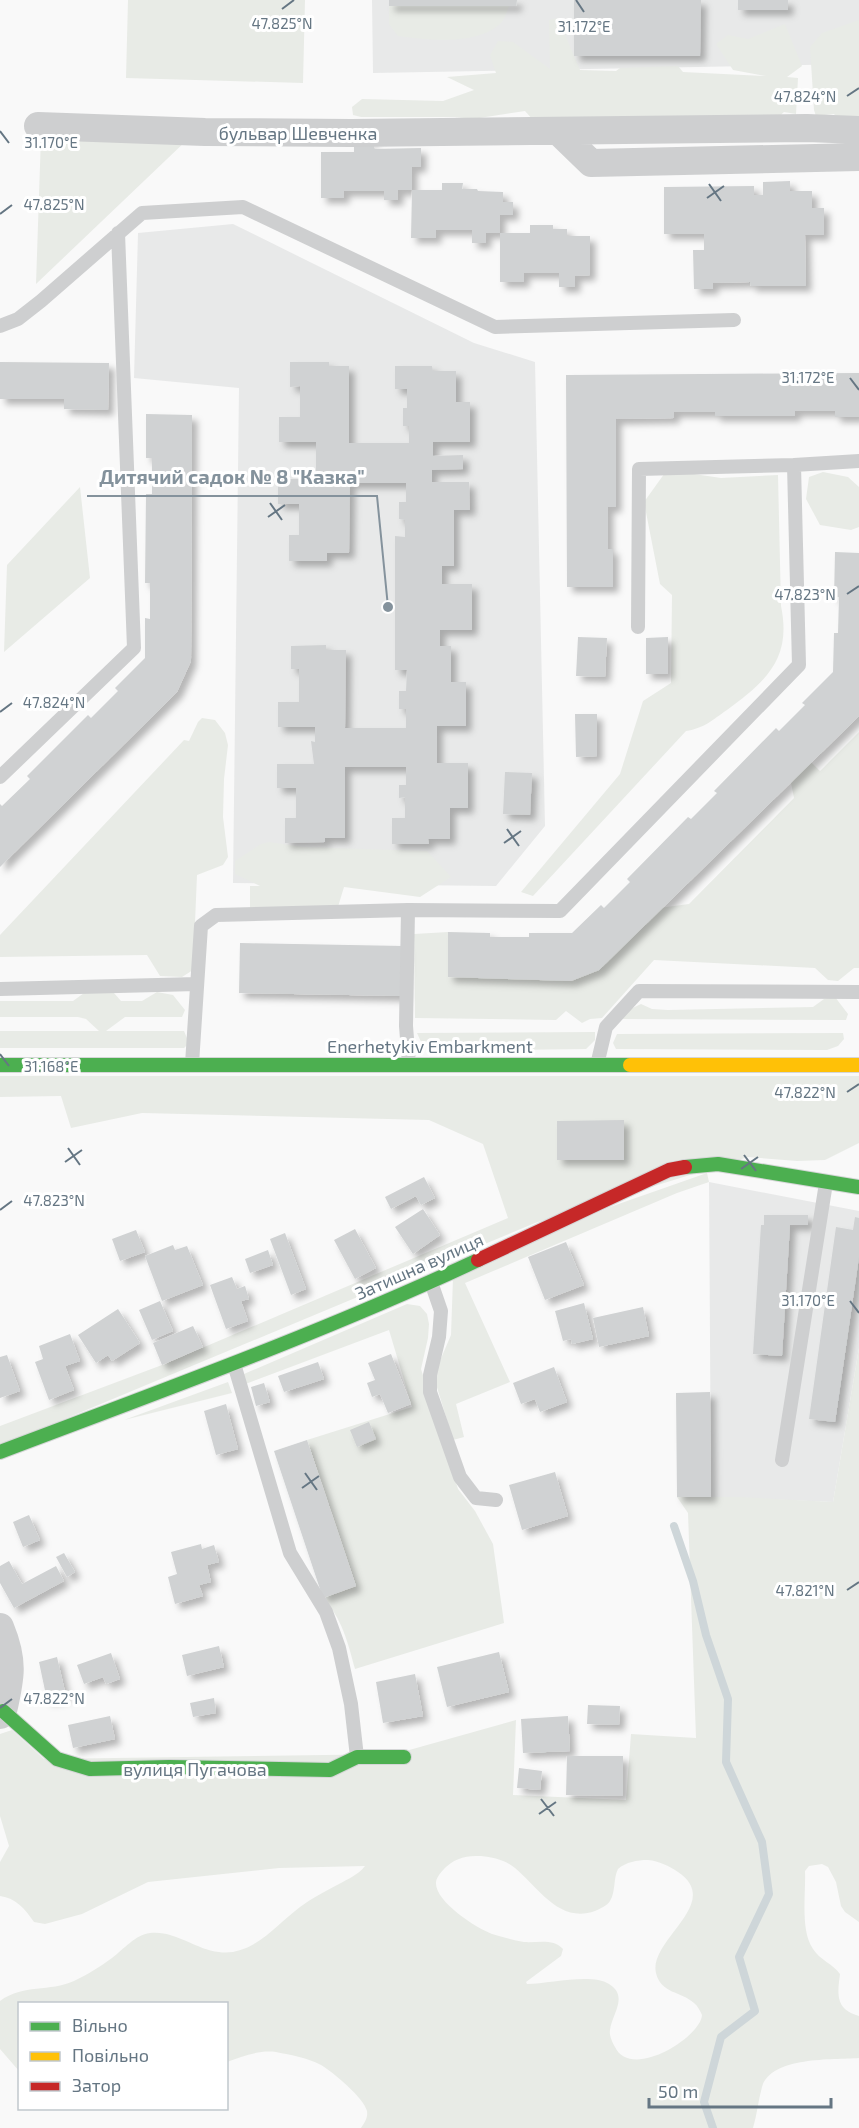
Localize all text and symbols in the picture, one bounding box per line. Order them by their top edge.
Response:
text: 47.825°N [251,14,313,32]
text: 31.172°E [557,17,611,35]
text: 47.824°N [774,87,836,105]
street label: бульвар Шевченка [219,122,377,144]
text: 31.170°E [24,133,78,151]
text: 47.825°N [23,195,85,213]
text: 31.172°E [781,368,835,386]
callout: Дитячий садок № 8 "Казка" [87,458,377,496]
text: Дитячий садок № 8 "Казка" [99,464,365,488]
text: 47.823°N [774,585,836,603]
text: 47.824°N [23,693,85,711]
street label: Enerhetykiv Embarkment [327,1035,533,1057]
text: 31.168°E [24,1057,78,1075]
text: 47.822°N [774,1083,836,1101]
text: 47.823°N [23,1191,85,1209]
street label: Затишна вулиця [351,1228,487,1304]
text: 31.170°E [781,1291,835,1309]
text: 47.821°N [775,1581,835,1599]
text: 47.822°N [23,1689,85,1707]
street label: вулиця Пугачова [123,1758,267,1780]
legend [18,2002,228,2110]
text: Вільно [72,2014,128,2036]
text: Повільно [72,2044,149,2066]
scale bar [649,2071,830,2109]
text: Затор [72,2074,121,2096]
text: 50 m [658,2080,698,2102]

